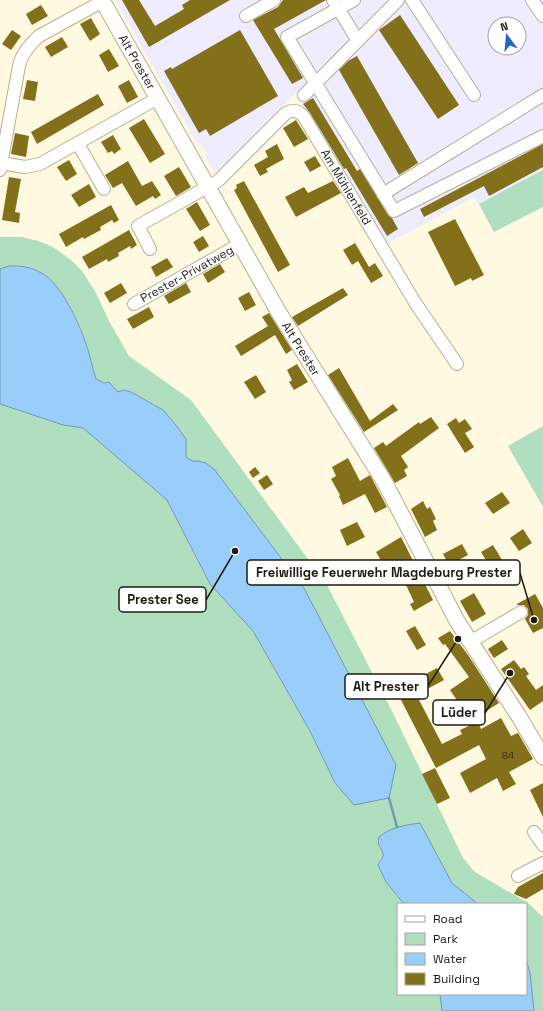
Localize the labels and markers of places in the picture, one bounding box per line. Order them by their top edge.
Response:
callout: Freiwillige Feuerwehr Magdeburg Prester [247,560,520,585]
callout: Prester See [119,587,206,612]
callout: Alt Prester [345,674,428,699]
callout: Lüder [433,700,485,725]

